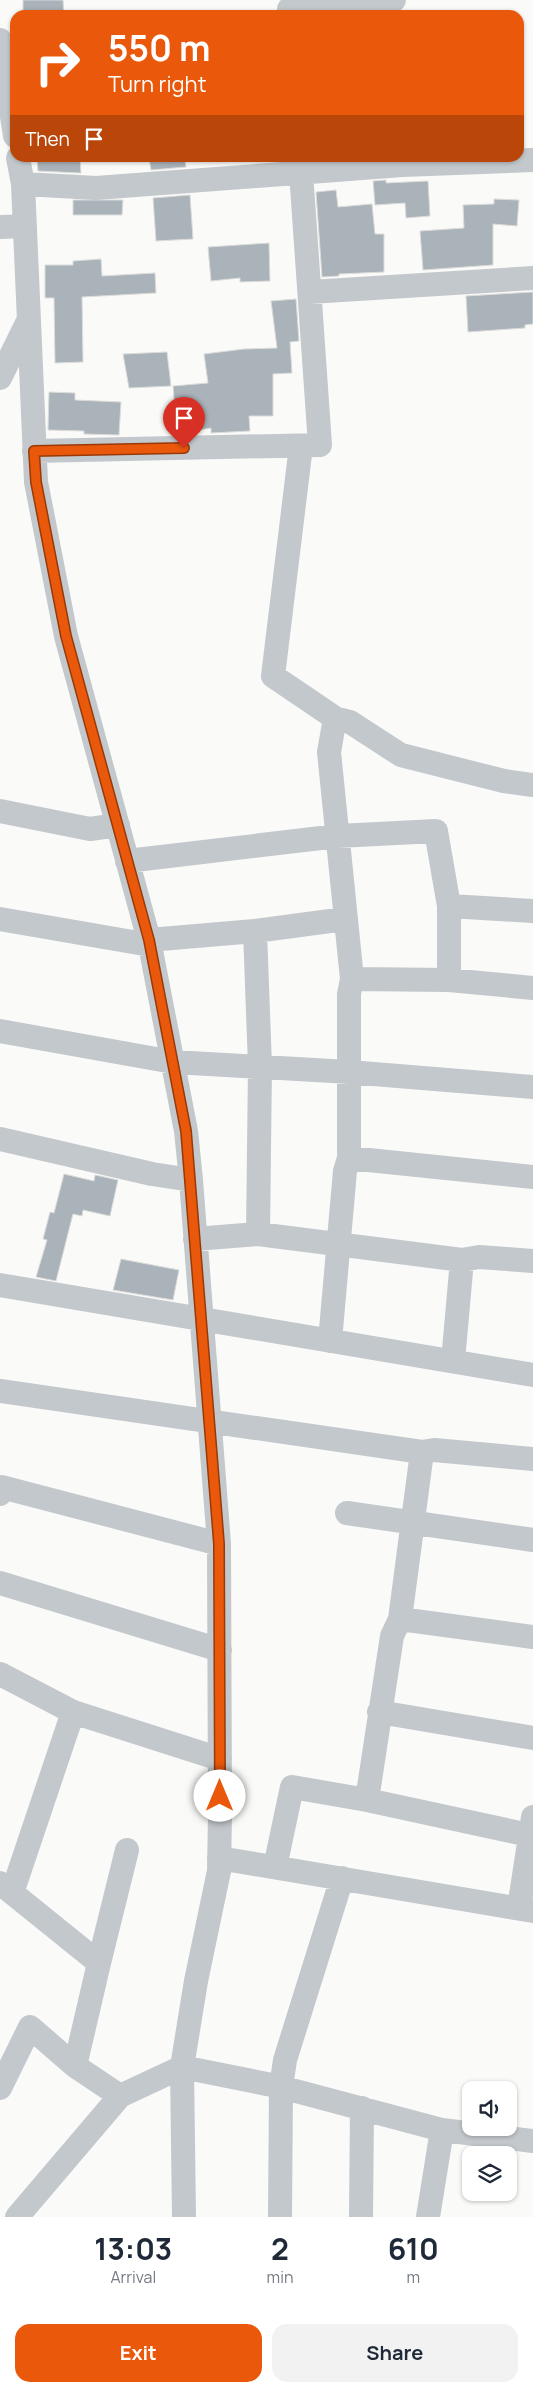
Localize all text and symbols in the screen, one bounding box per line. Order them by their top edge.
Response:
text: 550 m [108,24,211,72]
icon: right [25,30,90,95]
text: Turn right [108,69,206,99]
icon: arrive [80,125,108,153]
text: Then [25,126,70,152]
pin [163,397,205,448]
icon: arrive [170,404,198,432]
position arrow [193,1769,245,1821]
map controls [462,2081,517,2201]
button: sound [462,2081,517,2136]
button: layers [462,2146,517,2201]
text: 13:03 [94,2228,172,2269]
text: 2 [271,2228,289,2269]
text: 610 [388,2228,439,2269]
text: Arrival [110,2266,156,2288]
text: min [267,2266,293,2288]
text: m [406,2266,420,2288]
button: Exit [15,2324,262,2382]
button: Share [272,2324,518,2382]

